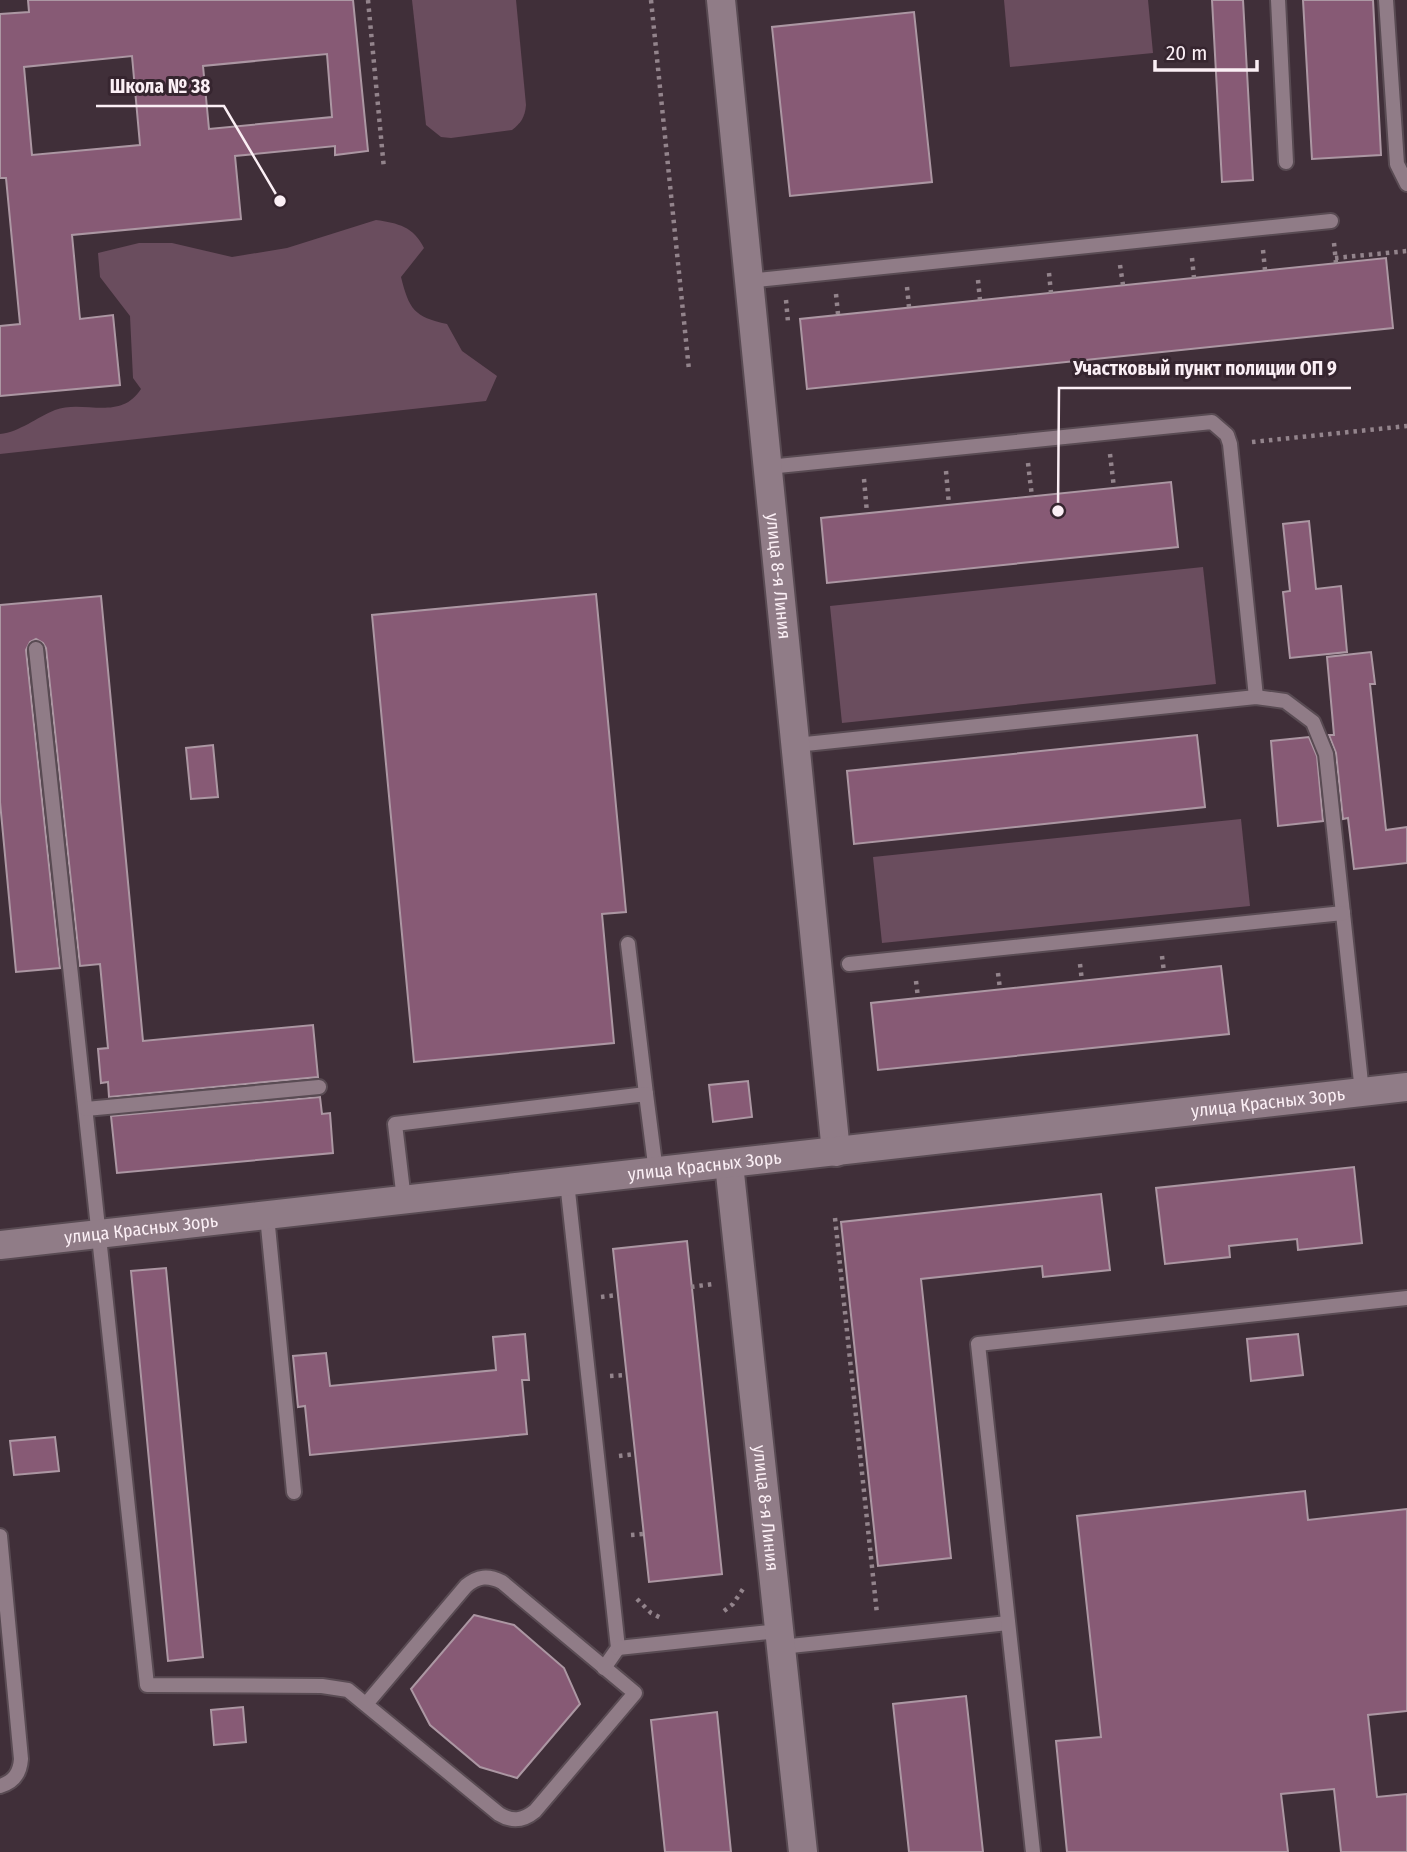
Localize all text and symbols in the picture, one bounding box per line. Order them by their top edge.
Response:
scale bar [1155,28,1256,72]
text: 20 m [1166,40,1207,66]
callout: Школа № 38 [96,66,224,106]
text: Школа № 38 [110,75,210,98]
callout: Участковый пункт полиции ОП 9 [1059,348,1351,388]
text: Участковый пункт полиции ОП 9 [1072,357,1337,380]
street label: улица 8-я Линия [761,512,796,640]
street label: улица Красных Зорь [1190,1083,1346,1122]
street label: улица Красных Зорь [627,1146,783,1185]
street label: улица Красных Зорь [63,1210,219,1249]
street label: улица 8-я Линия [748,1444,784,1572]

